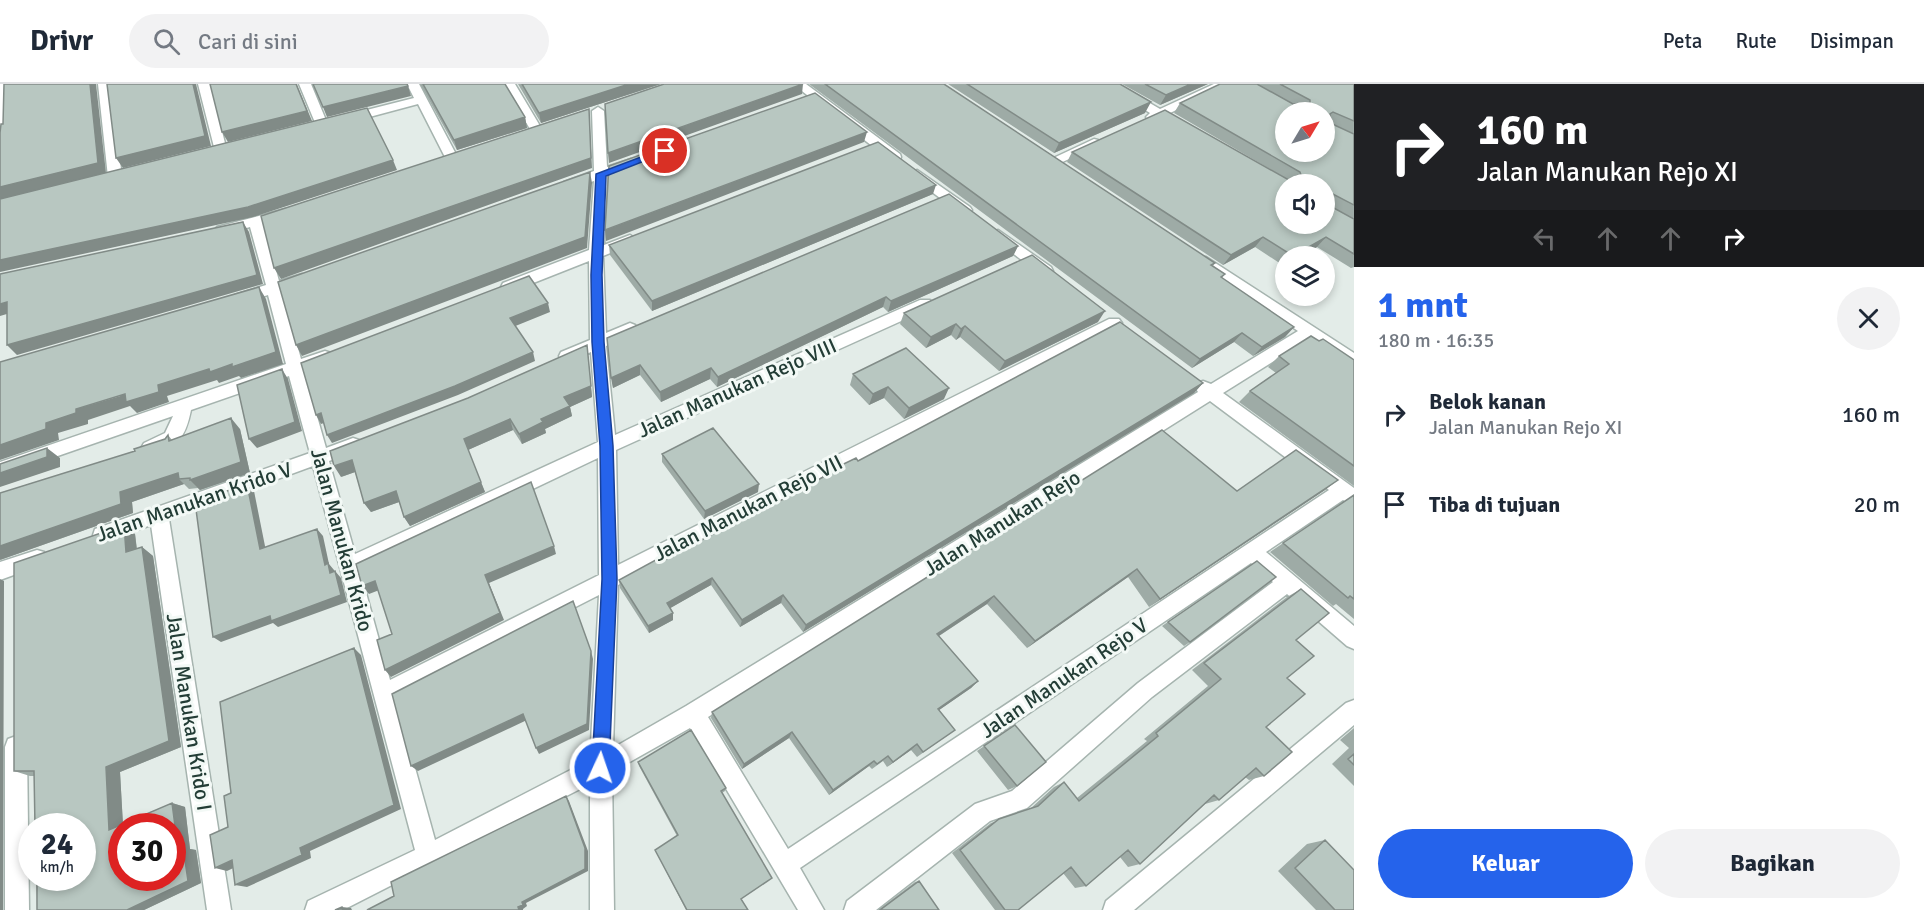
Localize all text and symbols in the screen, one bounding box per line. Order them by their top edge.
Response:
search box [129,14,549,68]
text: Drivr [30,24,93,58]
icon: search [150,25,183,58]
text: Cari di sini [198,28,298,55]
text: Peta [1663,28,1703,54]
text: Rute [1736,28,1777,54]
text: Disimpan [1810,28,1894,54]
north arrow [1275,102,1335,162]
map controls [1275,102,1335,306]
text: 160 m [1477,105,1588,156]
icon: right [1378,108,1456,186]
pin [639,125,690,176]
icon: arrive [648,134,681,167]
text: Jalan Manukan Rejo XI [1477,156,1738,189]
button: sound [1275,174,1335,234]
icon: left [1528,222,1561,255]
icon: ahead [1591,222,1624,255]
icon: ahead [1654,222,1687,255]
icon: right [1717,222,1750,255]
button: layers [1275,246,1335,306]
text: 1 mnt [1378,283,1468,328]
button: close [1837,287,1900,350]
text: 180 m · 16:35 [1378,328,1494,353]
street label: Jalan Manukan Rejo VIII [633,332,841,444]
text: Belok kanan [1429,388,1546,415]
icon: right [1378,398,1411,431]
text: 160 m [1842,401,1900,428]
text: Jalan Manukan Rejo XI [1429,415,1622,440]
street label: Jalan Manukan Krido [305,446,379,634]
street label: Jalan Manukan Rejo VII [649,449,847,567]
street label: Jalan Manukan Krido V [93,456,295,548]
street label: Jalan Manukan Rejo [919,464,1085,582]
icon: arrive [1378,488,1411,521]
text: Tiba di tujuan [1429,491,1560,518]
text: 20 m [1854,491,1900,518]
street label: Jalan Manukan Krido I [161,612,217,812]
street label: Jalan Manukan Rejo V [975,612,1153,744]
position arrow [568,736,632,800]
speed limit sign: 30 [108,813,186,891]
text: 24 [41,826,73,863]
button: Keluar [1378,829,1633,898]
button: Bagikan [1645,829,1900,898]
text: km/h [40,858,74,876]

